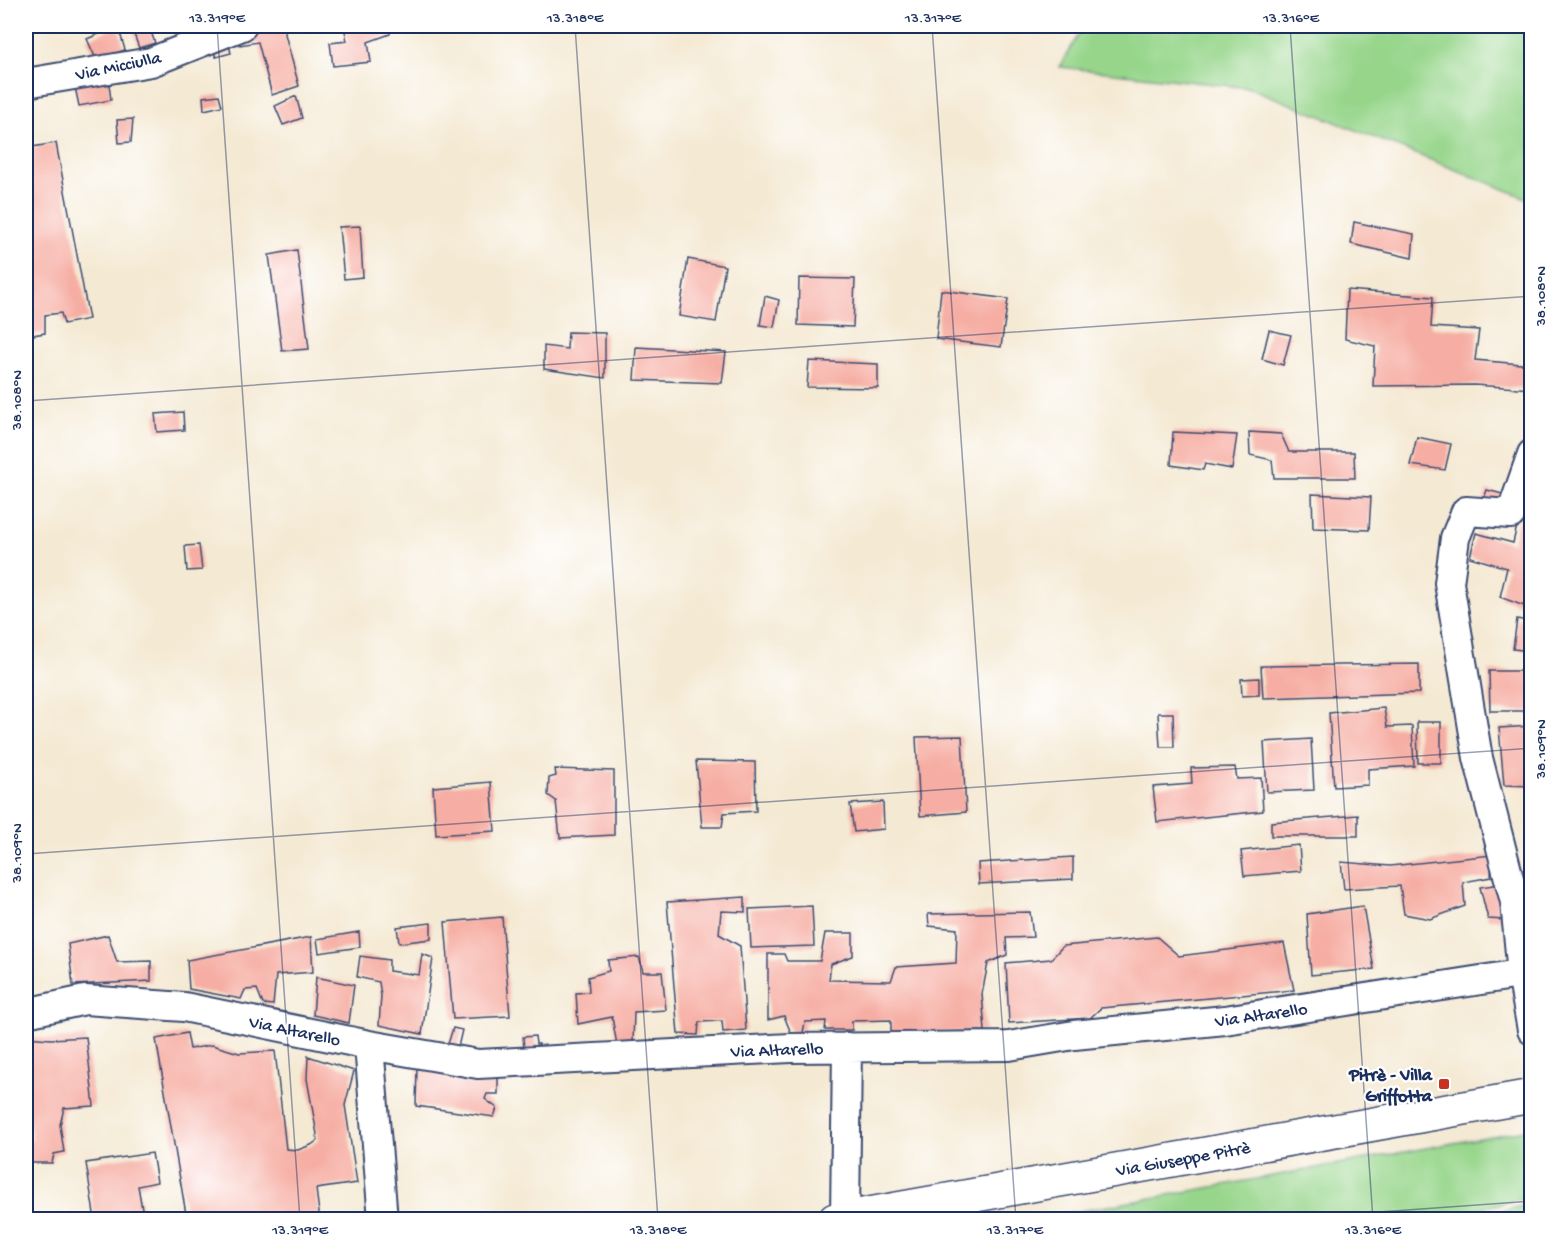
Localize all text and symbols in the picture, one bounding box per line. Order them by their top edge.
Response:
text: 13.319°E [188,10,246,28]
text: 13.318°E [546,10,604,28]
text: 13.317°E [904,10,962,28]
text: 13.316°E [1262,10,1320,28]
street label: Via Micciulla [73,48,164,87]
text: 38.108°N [1533,266,1551,327]
text: 38.108°N [9,370,27,431]
text: 38.109°N [1533,719,1551,780]
text: 38.109°N [9,823,27,884]
street label: Via Altarello [1213,1000,1309,1033]
street label: Via Altarello [246,1012,342,1052]
street label: Via Altarello [729,1039,824,1064]
place label: Pitrè - Villa Griffotta [1348,1066,1433,1108]
marker: Pitrè - Villa Griffotta [1437,1077,1451,1091]
street label: Via Giuseppe Pitrè [1114,1138,1253,1183]
text: 13.319°E [271,1222,329,1240]
text: 13.318°E [629,1222,687,1240]
text: 13.317°E [986,1222,1044,1240]
text: 13.316°E [1344,1222,1402,1240]

